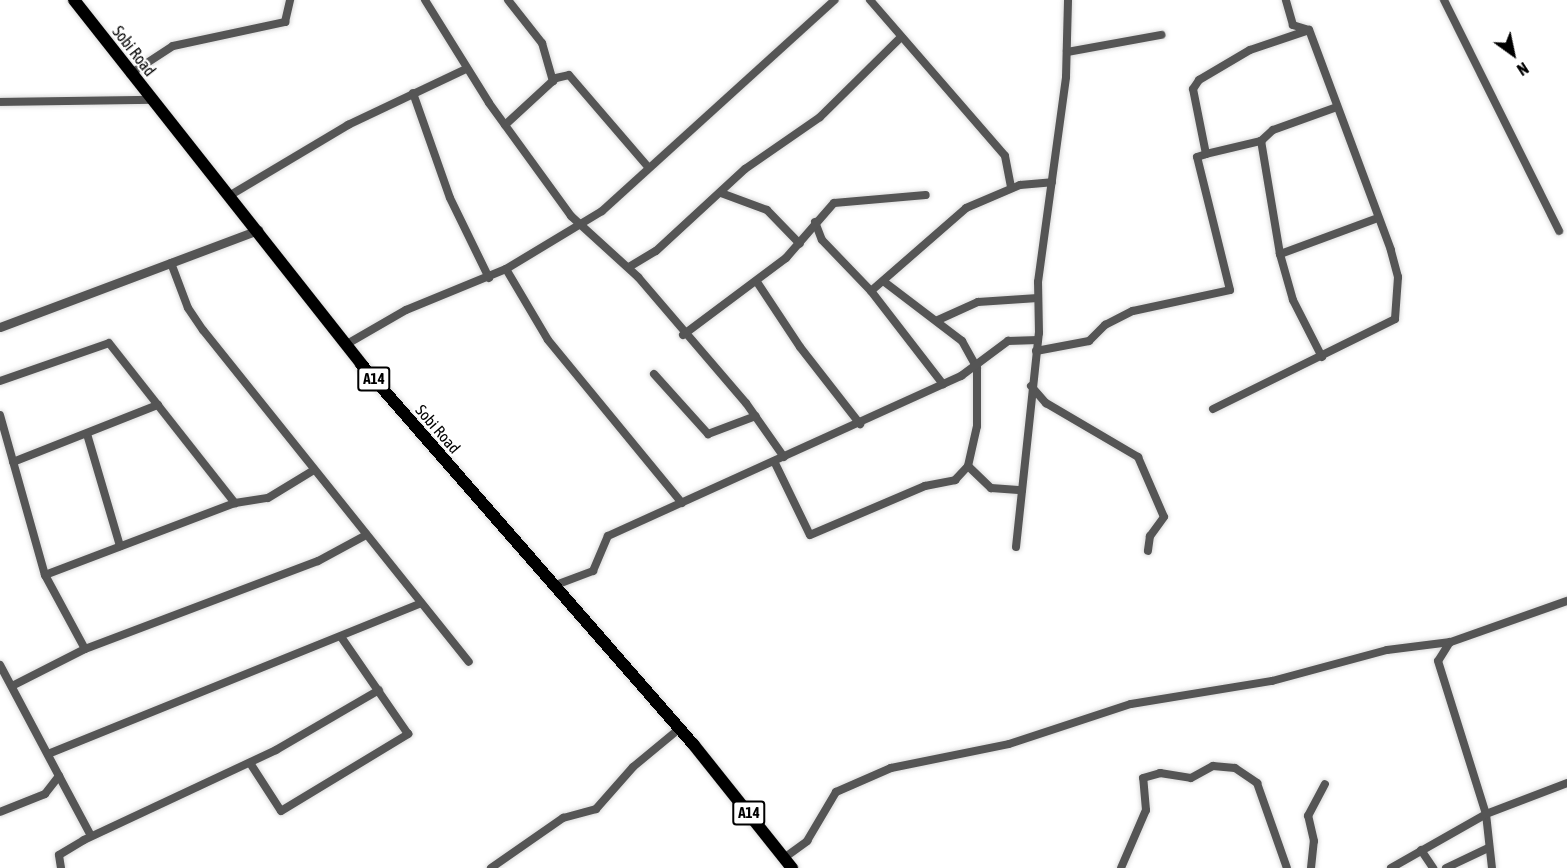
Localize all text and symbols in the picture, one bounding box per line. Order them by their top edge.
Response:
street label: Sobi Road [109,22,159,80]
north arrow [1483,24,1543,84]
text: N [1514,59,1532,79]
road number: A14 [356,367,392,391]
street label: Sobi Road [412,401,464,457]
road number: A14 [731,801,767,825]

